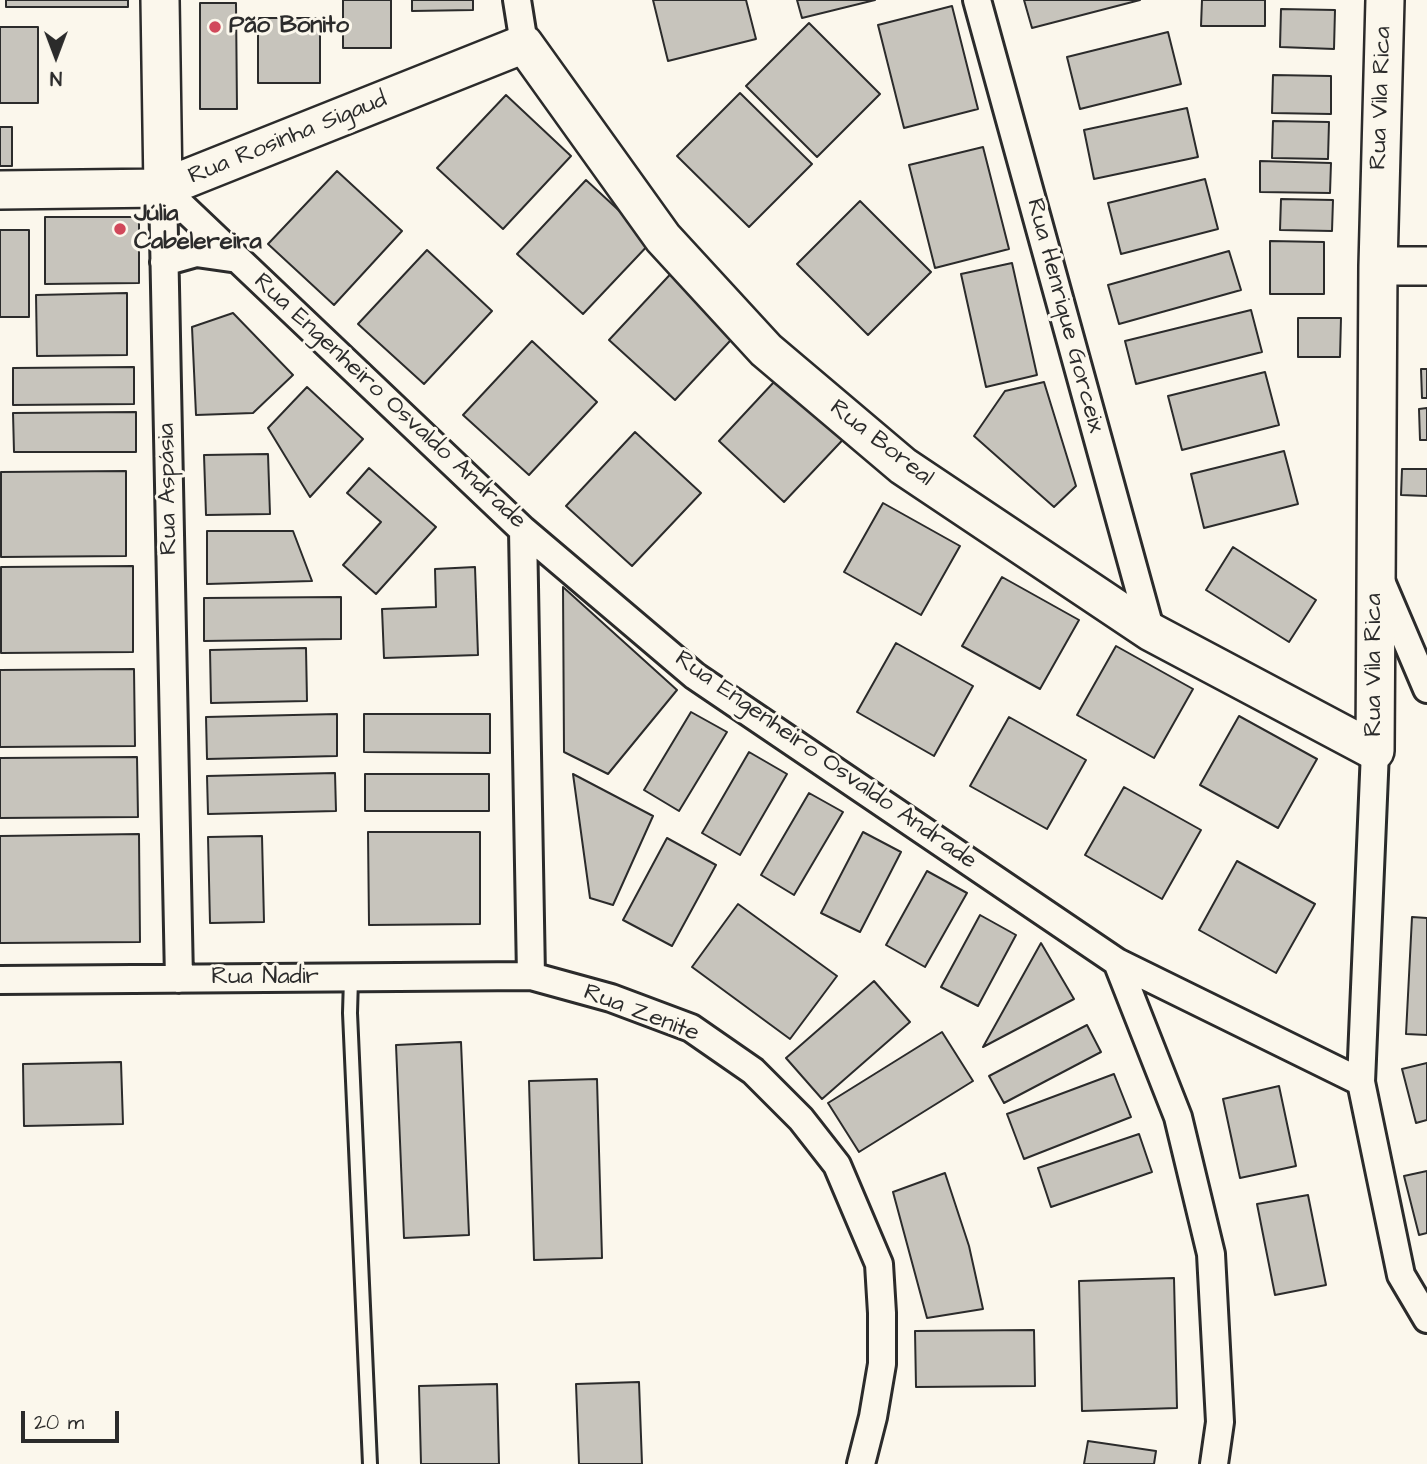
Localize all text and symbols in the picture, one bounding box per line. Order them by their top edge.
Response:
place label: Pão Bonito [229,13,349,41]
marker: Pão Bonito [207,19,223,35]
north arrow [21,21,91,91]
street label: Rua Vila Rica [1365,26,1399,170]
text: N [50,64,62,91]
street label: Rua Rosinha Sigaud [185,86,391,192]
street label: Rua Henrique Gorceix [1019,196,1109,436]
place label: Júlia Cabelereira [134,201,262,257]
marker: Júlia Cabelereira [112,221,128,237]
street label: Rua Engenheiro Osvaldo Andrade [247,268,531,536]
street label: Rua Boreal [823,395,939,493]
street label: Rua Aspásia [153,423,185,555]
street label: Rua Vila Rica [1361,593,1389,737]
street label: Rua Engenheiro Osvaldo Andrade [669,645,981,877]
street label: Rua Nadir [211,964,319,992]
street label: Rua Zenite [579,979,703,1049]
scale bar [24,1398,122,1442]
text: 20 m [34,1408,84,1437]

